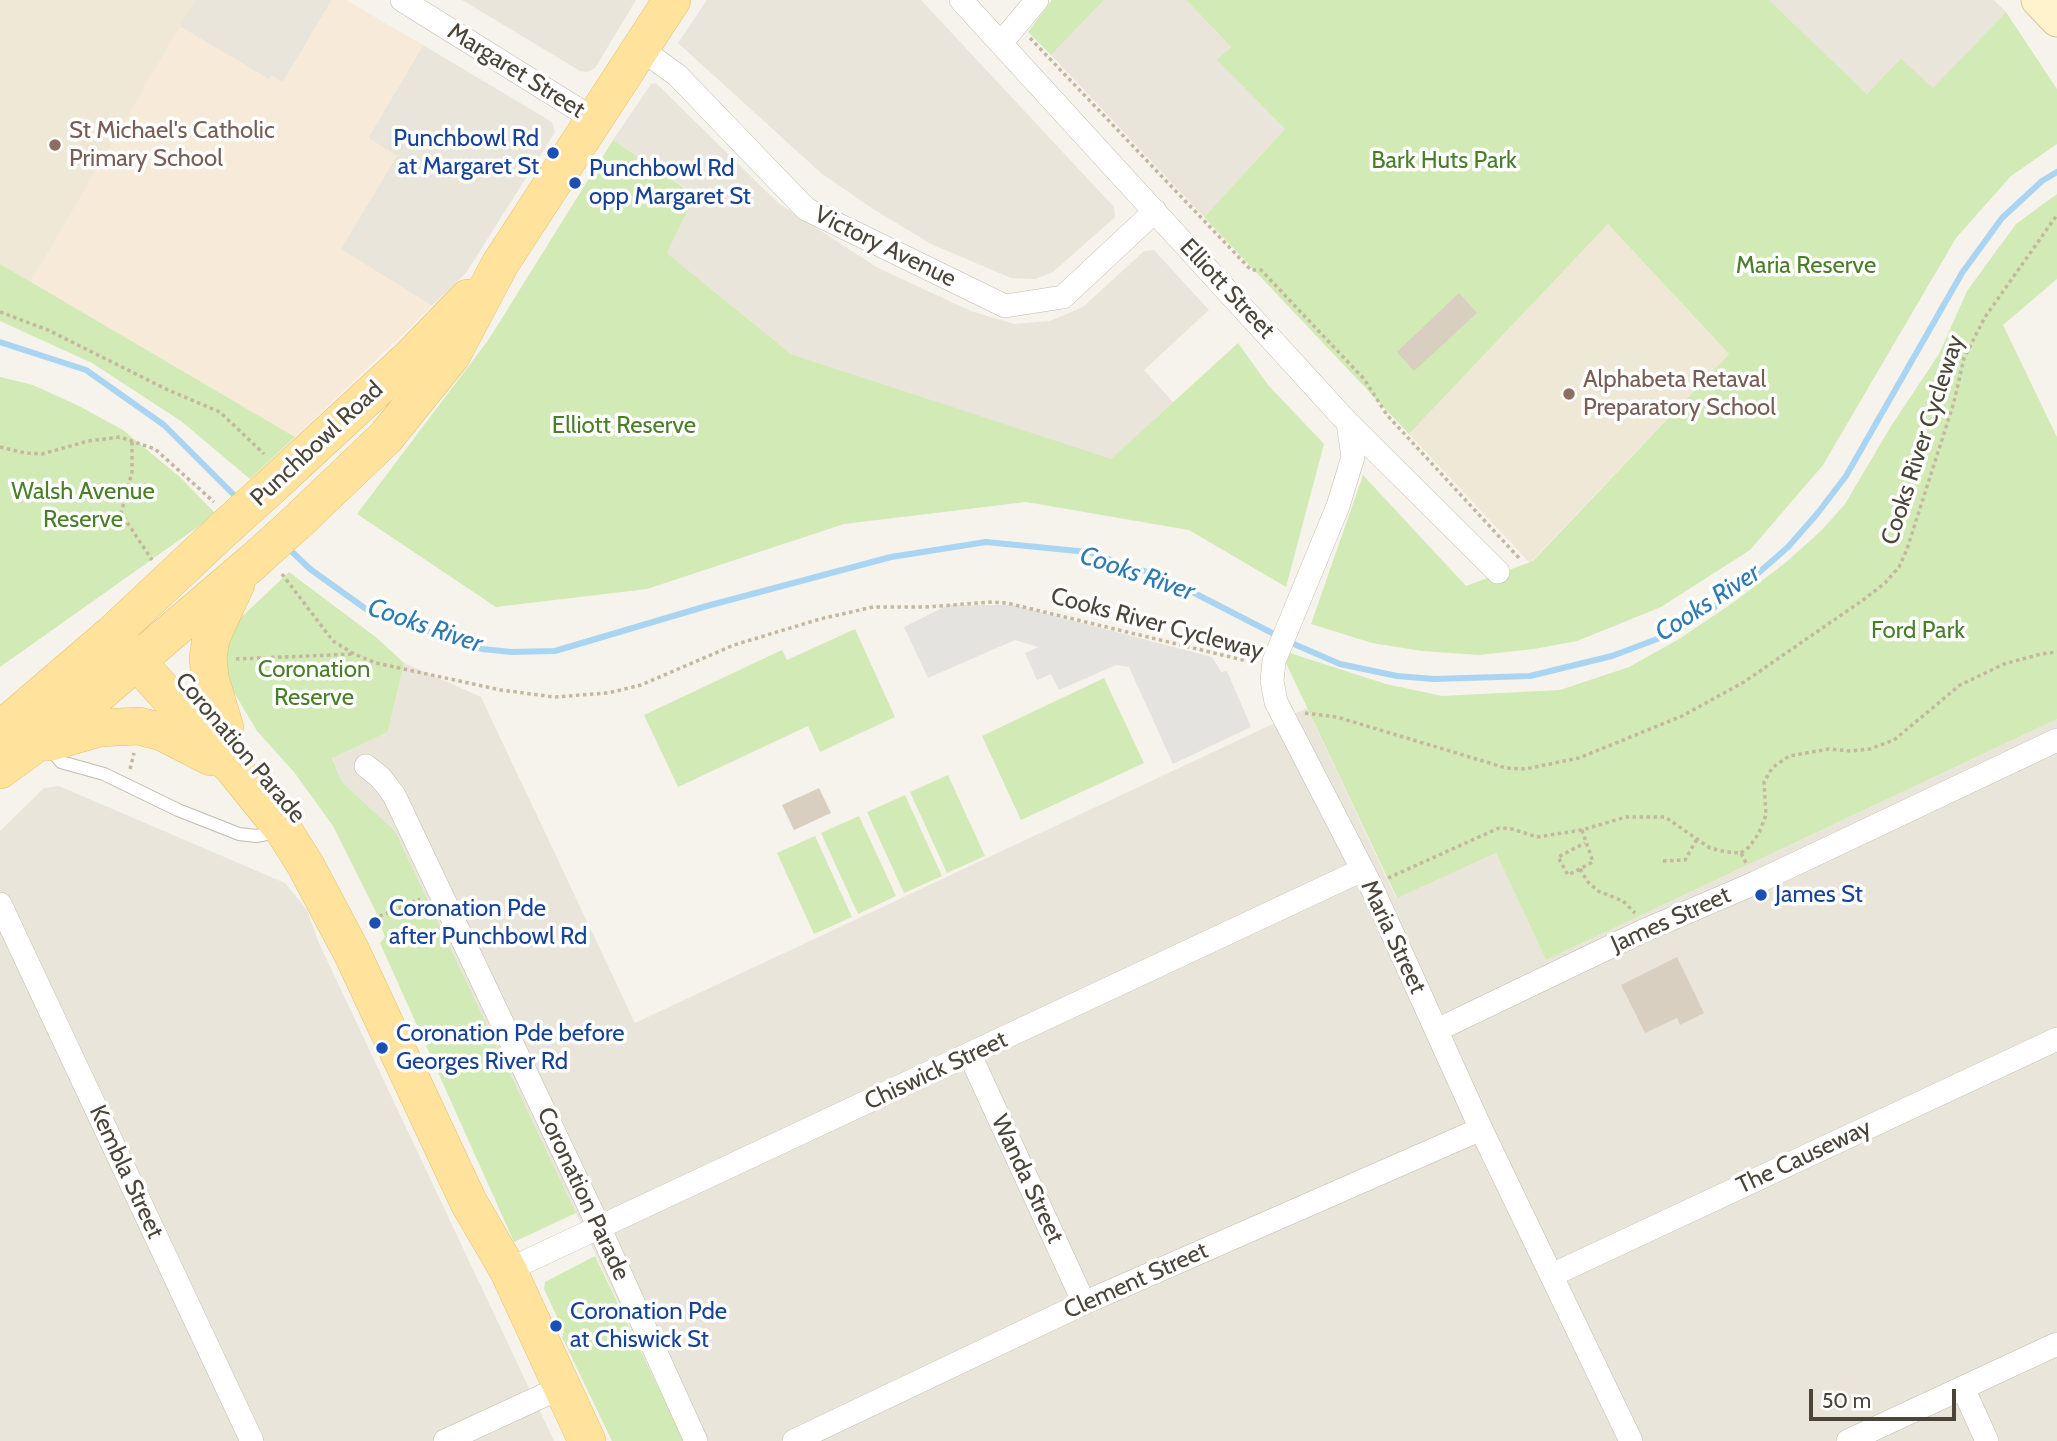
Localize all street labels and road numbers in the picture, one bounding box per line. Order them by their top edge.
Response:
street label: Margaret Street [442,17,590,125]
street label: Victory Avenue [809,200,961,294]
street label: Elliott Street [1174,233,1280,345]
street label: Cooks River Cycleway [1875,331,1971,549]
street label: Punchbowl Road [245,375,389,513]
street label: Cooks River Cycleway [1048,582,1266,666]
street label: Coronation Parade [169,667,311,829]
street label: Maria Street [1354,876,1432,998]
street label: James Street [1607,881,1735,959]
street label: Chiswick Street [860,1025,1012,1117]
street label: Kembla Street [83,1101,169,1243]
street label: Coronation Parade [530,1103,636,1285]
street label: Wanda Street [985,1110,1069,1248]
street label: The Causeway [1732,1113,1876,1201]
street label: Clement Street [1060,1236,1212,1326]

